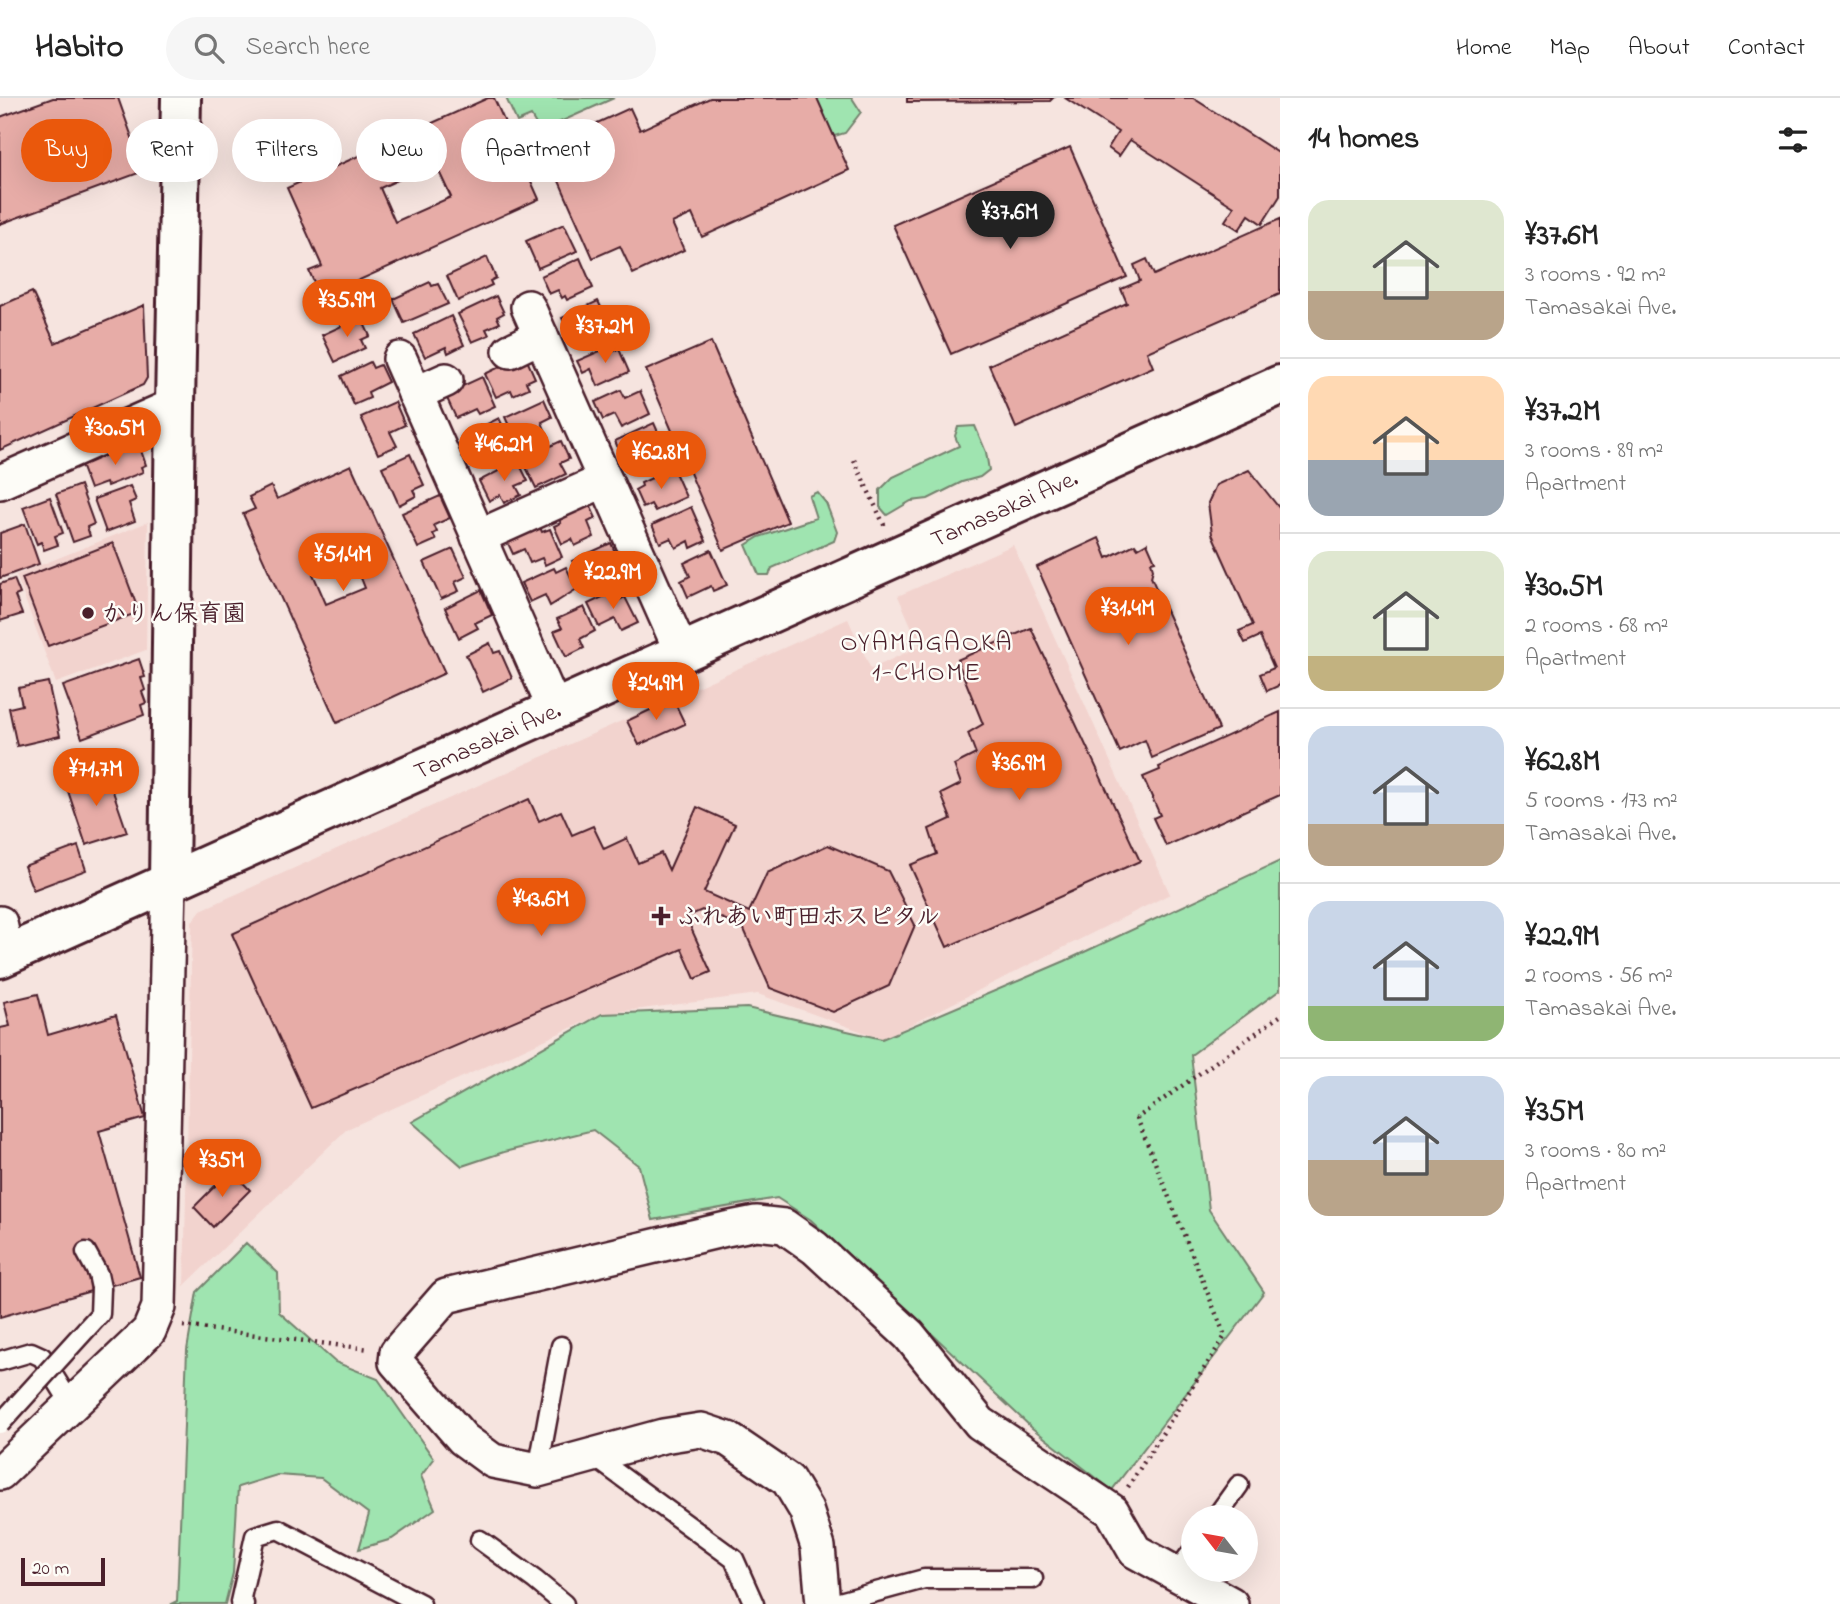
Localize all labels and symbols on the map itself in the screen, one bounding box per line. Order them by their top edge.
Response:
pin: ¥37.6M [953,192,1067,251]
pin: ¥35.9M [290,280,404,339]
pin: ¥37.2M [548,306,662,365]
pin: ¥30.5M [58,408,172,467]
pin: ¥46.2M [447,424,561,483]
pin: ¥62.8M [604,432,718,491]
street label: Tamasakai Ave. [926,462,1084,558]
pin: ¥51.4M [286,533,400,593]
pin: ¥22.9M [556,552,670,611]
pin: ¥31.4M [1071,588,1185,647]
place label: かりん保育園 [102,598,246,633]
marker: かりん保育園 [80,605,96,621]
district label: OYAMAGAOKA 1-CHOME [840,625,1014,693]
pin: ¥24.9M [599,662,713,722]
street label: Tamasakai Ave. [409,694,567,790]
pin: ¥36.9M [962,742,1076,802]
pin: ¥71.7M [39,748,153,808]
pin: ¥43.6M [484,878,598,938]
place label: ふれあい町田ホスピタル [677,901,940,936]
marker: ふれあい町田ホスピタル [651,906,671,926]
pin: ¥35M [181,1140,263,1199]
north arrow [1181,1505,1258,1582]
scale bar [21,1555,105,1587]

